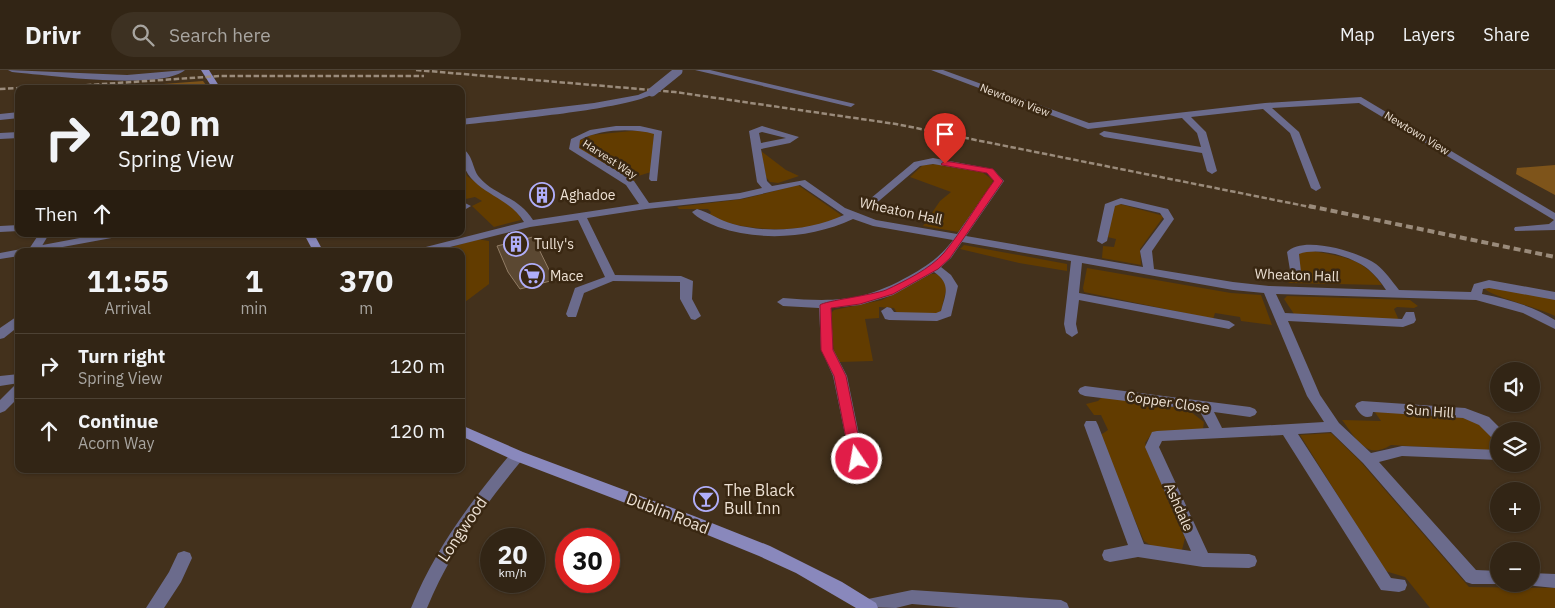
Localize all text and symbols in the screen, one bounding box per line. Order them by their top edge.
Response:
search box [111,12,461,57]
text: Drivr [25,19,81,51]
icon: search [129,21,157,49]
text: Search here [169,23,271,47]
text: Map [1340,23,1375,46]
text: Layers [1403,23,1455,46]
text: Share [1483,23,1530,46]
street label: Newtown View [978,80,1052,120]
text: 120 m [118,100,221,146]
icon: right [35,105,100,170]
street label: Newtown View [1382,108,1452,158]
pin [924,113,966,164]
icon: arrive [931,120,959,148]
street label: Harvest Way [580,136,640,182]
text: Spring View [118,144,234,173]
building icon: Aghadoe [529,182,555,208]
place label: Aghadoe [560,186,616,204]
street label: Wheaton Hall [858,193,944,229]
icon: ahead [88,200,116,228]
text: Then [35,202,78,226]
building icon: Tully's [503,231,529,257]
place label: Tully's [534,235,574,253]
text: 11:55 [87,261,169,300]
text: 1 [245,261,263,300]
text: 370 [339,261,393,300]
supermarket icon: Mace [519,263,545,289]
street label: Wheaton Hall [1254,265,1340,285]
place label: Mace [550,267,584,285]
text: Arrival [104,298,151,318]
text: min [240,298,267,318]
text: m [359,298,373,318]
text: Turn right [78,344,165,368]
icon: right [35,352,63,380]
text: 120 m [390,354,445,378]
map controls [1490,362,1540,592]
button: sound [1490,362,1540,412]
text: Spring View [78,368,163,388]
street label: Copper Close [1125,387,1211,417]
street label: Sun Hill [1405,400,1455,422]
text: Continue [78,409,158,433]
icon: ahead [35,417,63,445]
text: 120 m [390,419,445,443]
button: layers [1490,422,1540,472]
position arrow [830,432,882,484]
text: Acorn Way [78,433,154,453]
place label: The Black Bull Inn [724,480,795,518]
street label: Ashdale [1160,480,1198,534]
button: + [1490,482,1540,532]
bar icon: The Black Bull Inn [693,486,719,512]
street label: Dublin Road [624,488,712,538]
street label: Longwood [433,493,491,565]
speed limit sign: 30 [555,528,620,593]
text: 20 [497,538,528,571]
button: − [1490,542,1540,592]
text: km/h [498,565,527,580]

